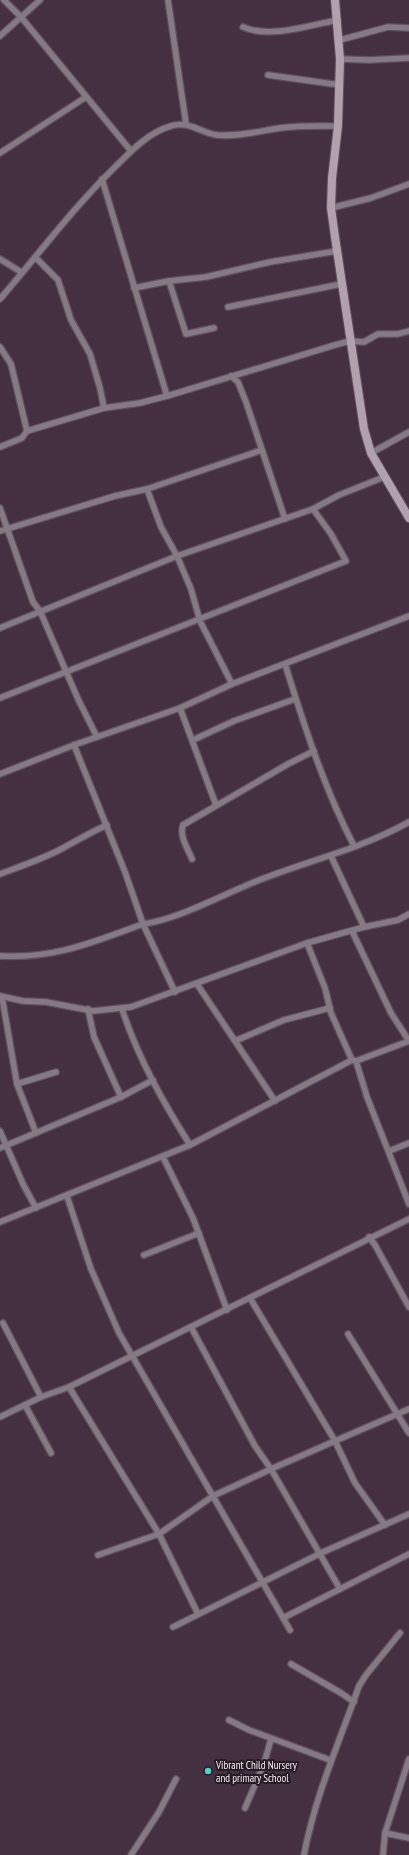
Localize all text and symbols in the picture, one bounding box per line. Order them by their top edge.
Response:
place label: Vibrant Child Nursery and primary School [215,1758,298,1785]
marker: Vibrant Child Nursery and primary School [203,1766,213,1776]

